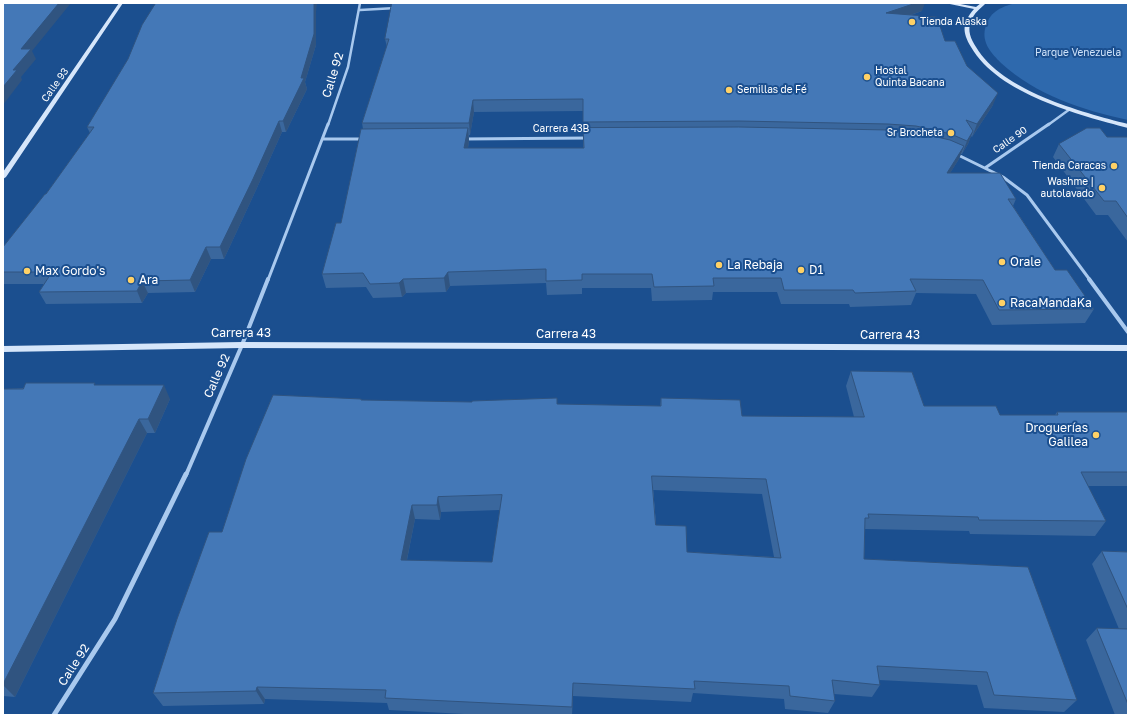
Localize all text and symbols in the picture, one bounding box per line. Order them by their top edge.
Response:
place label: Tienda Alaska [920,16,987,28]
marker: Tienda Alaska [907,17,917,27]
park label: Parque Venezuela [1035,47,1121,59]
street label: Calle 92 [319,51,347,99]
place label: Hostal Quinta Bacana [875,65,945,88]
street label: Calle 93 [39,66,71,104]
marker: Hostal Quinta Bacana [862,72,872,82]
place label: Semillas de Fé [737,84,807,96]
marker: Semillas de Fé [724,85,734,95]
street label: Carrera 43B [533,123,589,135]
street label: Calle 90 [990,124,1030,156]
place label: Sr Brocheta [887,127,943,139]
marker: Sr Brocheta [946,128,956,138]
place label: Tienda Caracas [1033,160,1106,172]
marker: Tienda Caracas [1109,161,1119,171]
place label: Washme | autolavado [1041,176,1094,200]
marker: Washme | autolavado [1097,183,1107,193]
place label: Orale [1010,255,1041,269]
marker: Orale [997,257,1007,267]
place label: La Rebaja [727,258,783,272]
marker: La Rebaja [714,260,724,270]
place label: D1 [809,263,823,277]
place label: Max Gordo's [35,264,105,278]
marker: D1 [796,265,806,275]
marker: Max Gordo's [22,266,32,276]
place label: Ara [139,273,158,287]
marker: Ara [126,275,136,285]
place label: RacaMandaKa [1010,296,1092,310]
marker: RacaMandaKa [997,298,1007,308]
street label: Carrera 43 [211,326,271,340]
street label: Carrera 43 [536,327,596,341]
street label: Carrera 43 [860,328,920,342]
street label: Calle 92 [201,352,233,400]
place label: Droguerías Galilea [1025,421,1088,449]
marker: Droguerías Galilea [1091,430,1101,440]
street label: Calle 92 [55,642,93,688]

